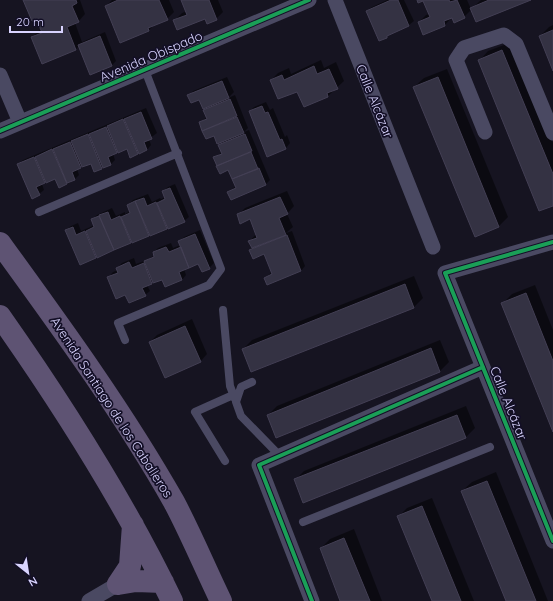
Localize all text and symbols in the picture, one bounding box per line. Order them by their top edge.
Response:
scale bar [10,8,62,34]
text: 20 m [16,14,44,29]
street label: Avenida Obispado [97,27,205,85]
street label: Calle Alcázar [353,62,397,140]
street label: Avenida Santiago de los Caballeros [48,314,176,500]
street label: Calle Alcázar [487,364,531,442]
north arrow [8,553,48,593]
text: N [26,574,40,590]

